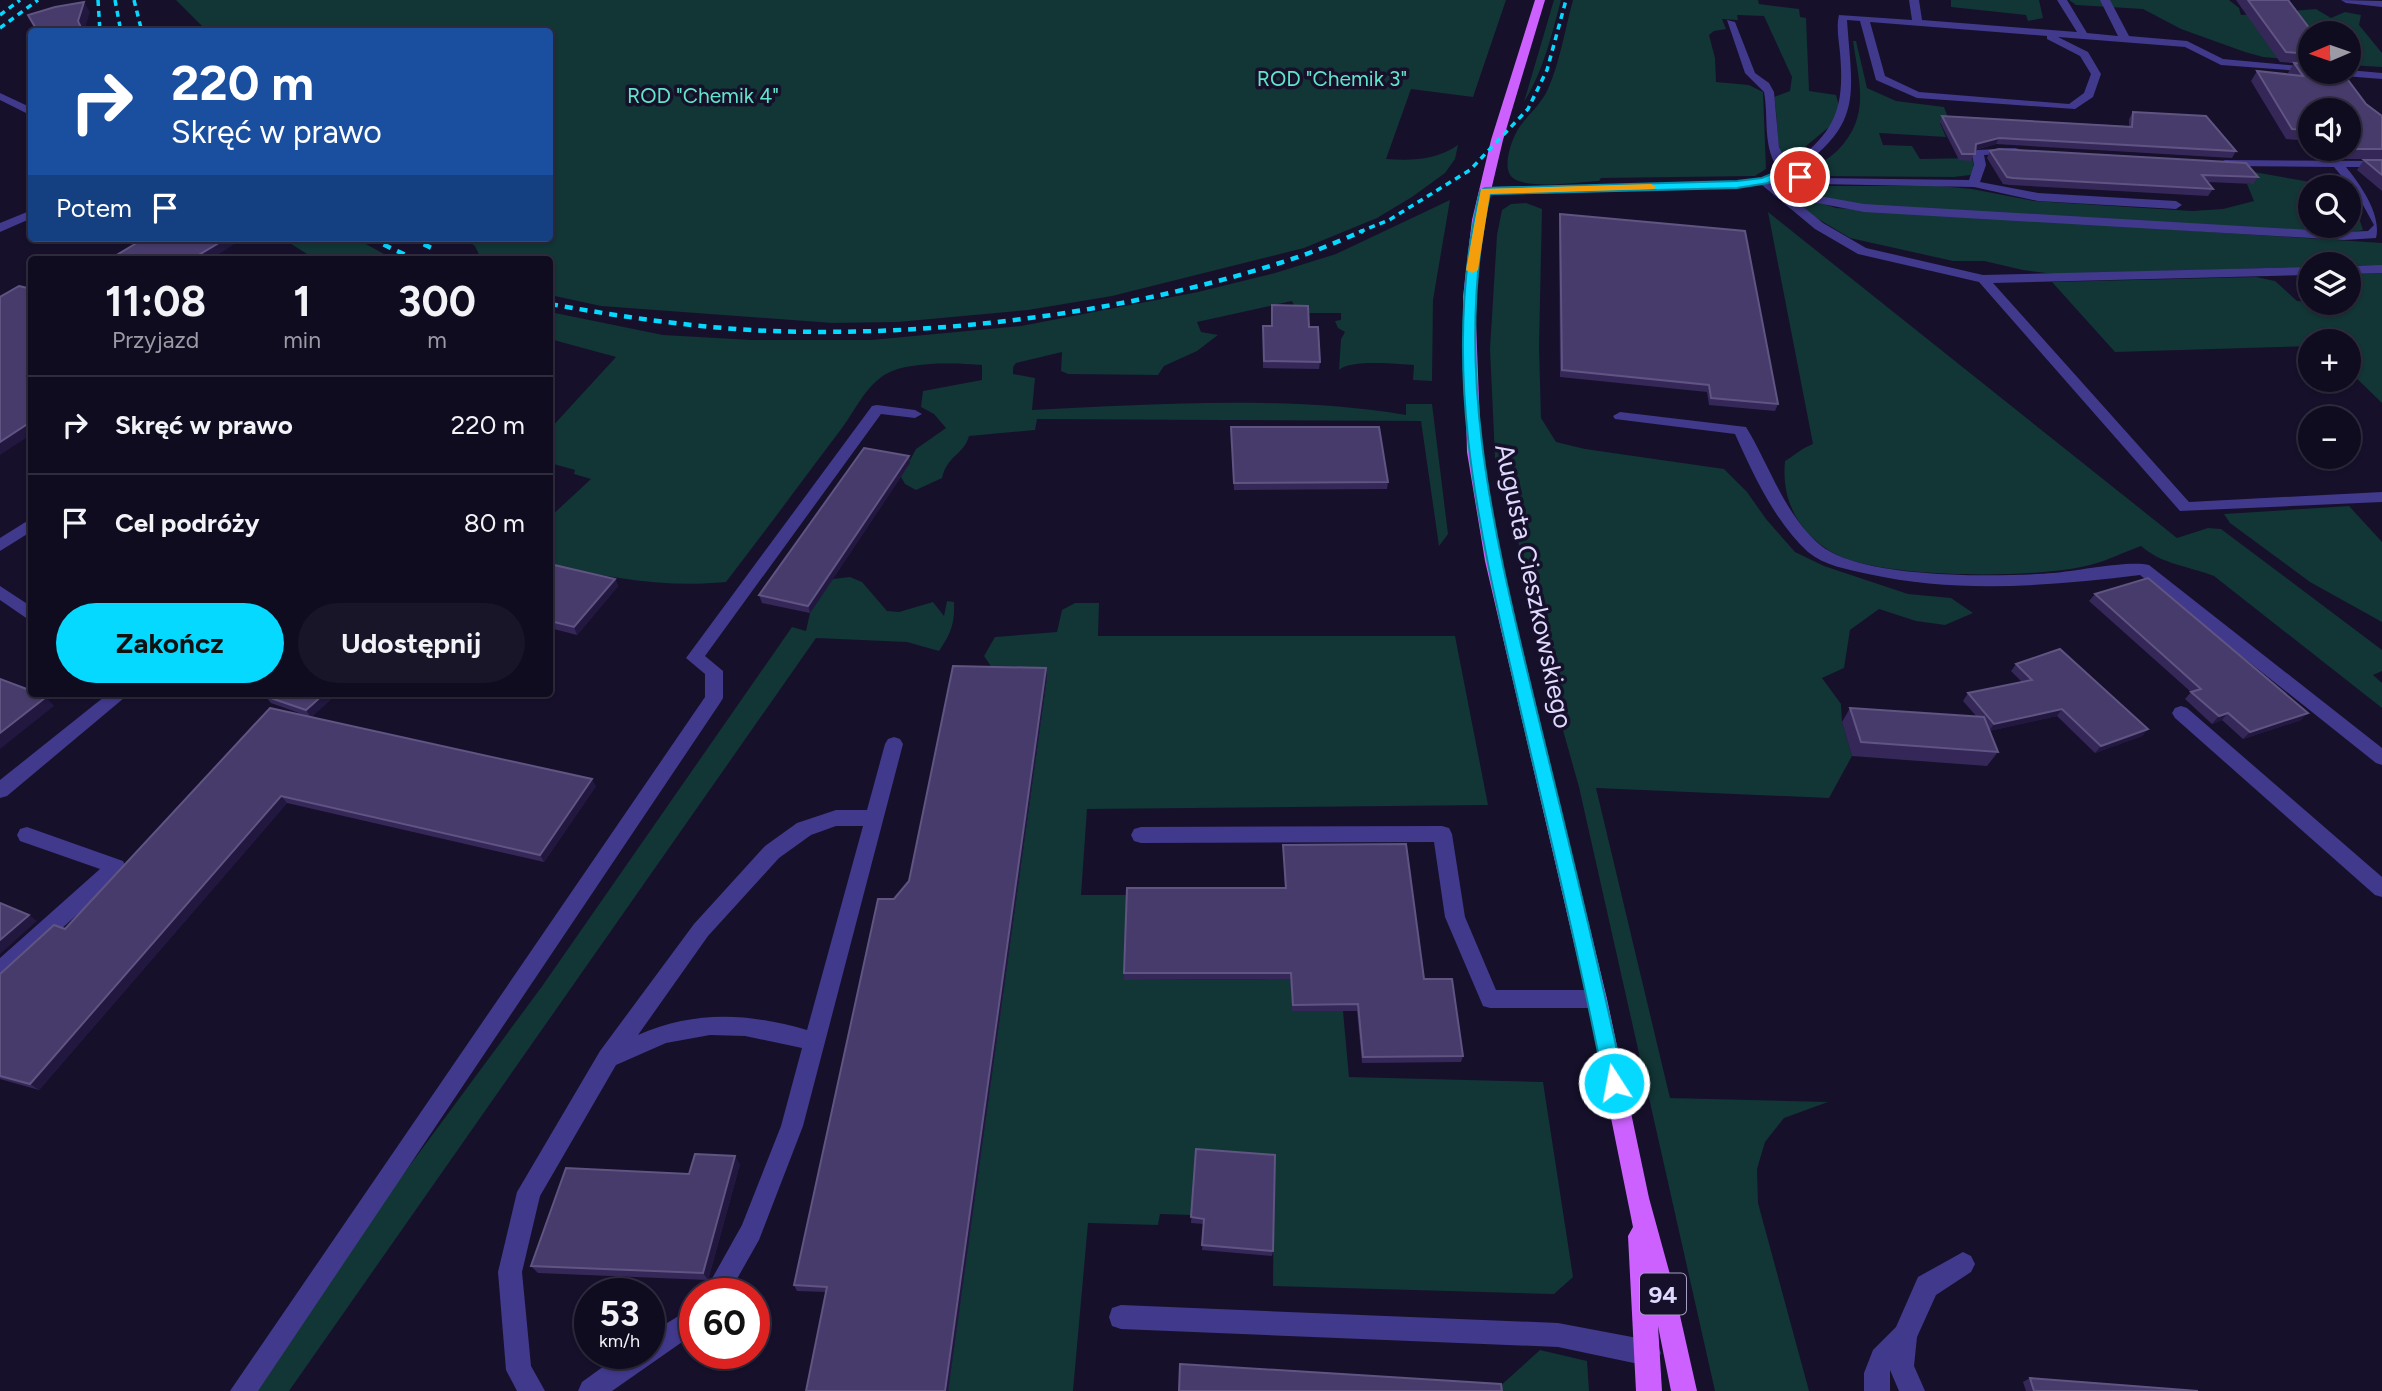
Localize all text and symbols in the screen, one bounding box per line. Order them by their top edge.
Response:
north arrow [2298,21,2361,84]
map controls [2298,21,2361,469]
text: 220 m [171,53,314,112]
icon: right [56,56,147,147]
park label: ROD "Chemik 3" [1257,66,1407,91]
park label: ROD "Chemik 4" [627,83,779,108]
button: sound [2298,98,2361,161]
text: Skręć w prawo [171,113,382,151]
pin [1770,147,1830,207]
icon: arrive [1781,158,1819,196]
button: search [2298,175,2361,238]
icon: arrive [146,189,184,227]
text: Potem [56,192,132,224]
button: layers [2298,252,2361,315]
text: 11:08 [105,276,206,327]
text: 1 [293,276,311,327]
text: 300 [398,276,476,327]
text: Przyjazd [112,326,199,354]
text: min [283,326,321,354]
text: m [427,326,447,354]
button: + [2298,329,2361,392]
icon: right [56,406,94,444]
button: − [2298,406,2361,469]
text: Skręć w prawo [115,409,293,441]
text: 220 m [451,409,525,441]
street label: Augusta Cieszkowskiego [1488,441,1580,731]
icon: arrive [56,504,94,542]
text: Cel podróży [115,507,259,539]
text: 80 m [464,507,525,539]
button: Zakończ [56,603,284,683]
button: Udostępnij [298,603,525,683]
position arrow [1577,1046,1651,1120]
road number: 94 [1640,1274,1686,1314]
speed limit sign: 60 [679,1278,770,1369]
text: 53 [600,1293,639,1335]
text: km/h [599,1330,640,1352]

